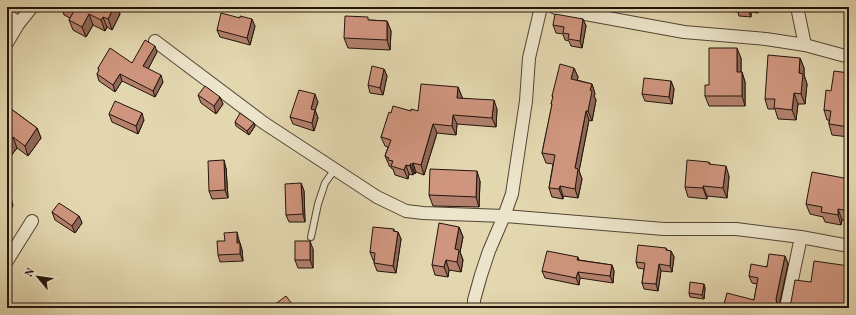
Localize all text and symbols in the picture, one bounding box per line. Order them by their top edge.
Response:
north arrow [18,257,58,297]
text: N [22,266,39,280]

